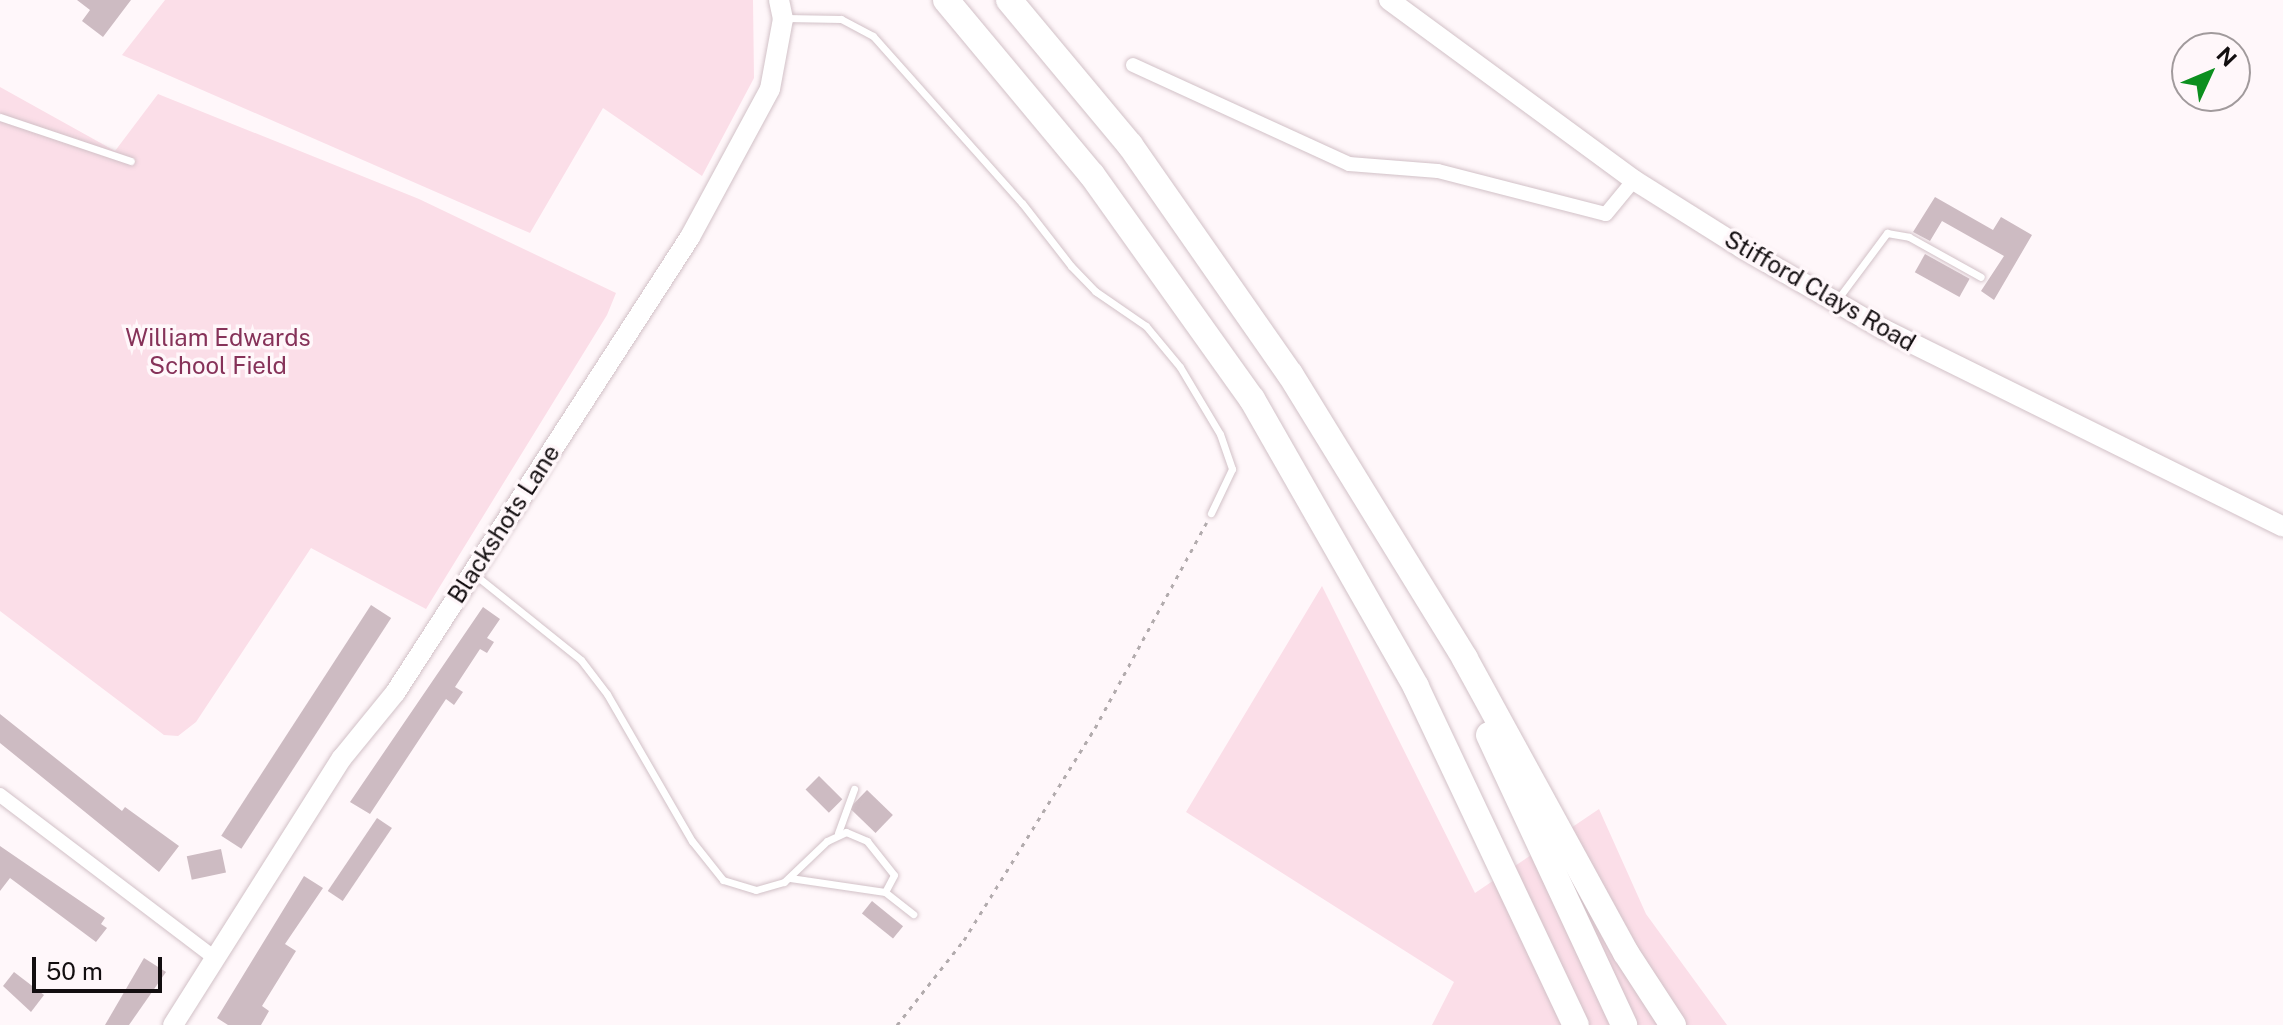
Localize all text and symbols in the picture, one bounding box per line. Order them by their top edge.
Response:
north arrow [2171,32,2251,112]
text: N [2211,41,2242,72]
street label: Stifford Clays Road [1719,225,1921,357]
park label: William Edwards School Field [125,324,311,380]
street label: Blackshots Lane [442,439,566,609]
scale bar [36,941,166,991]
text: 50 m [46,957,103,985]

